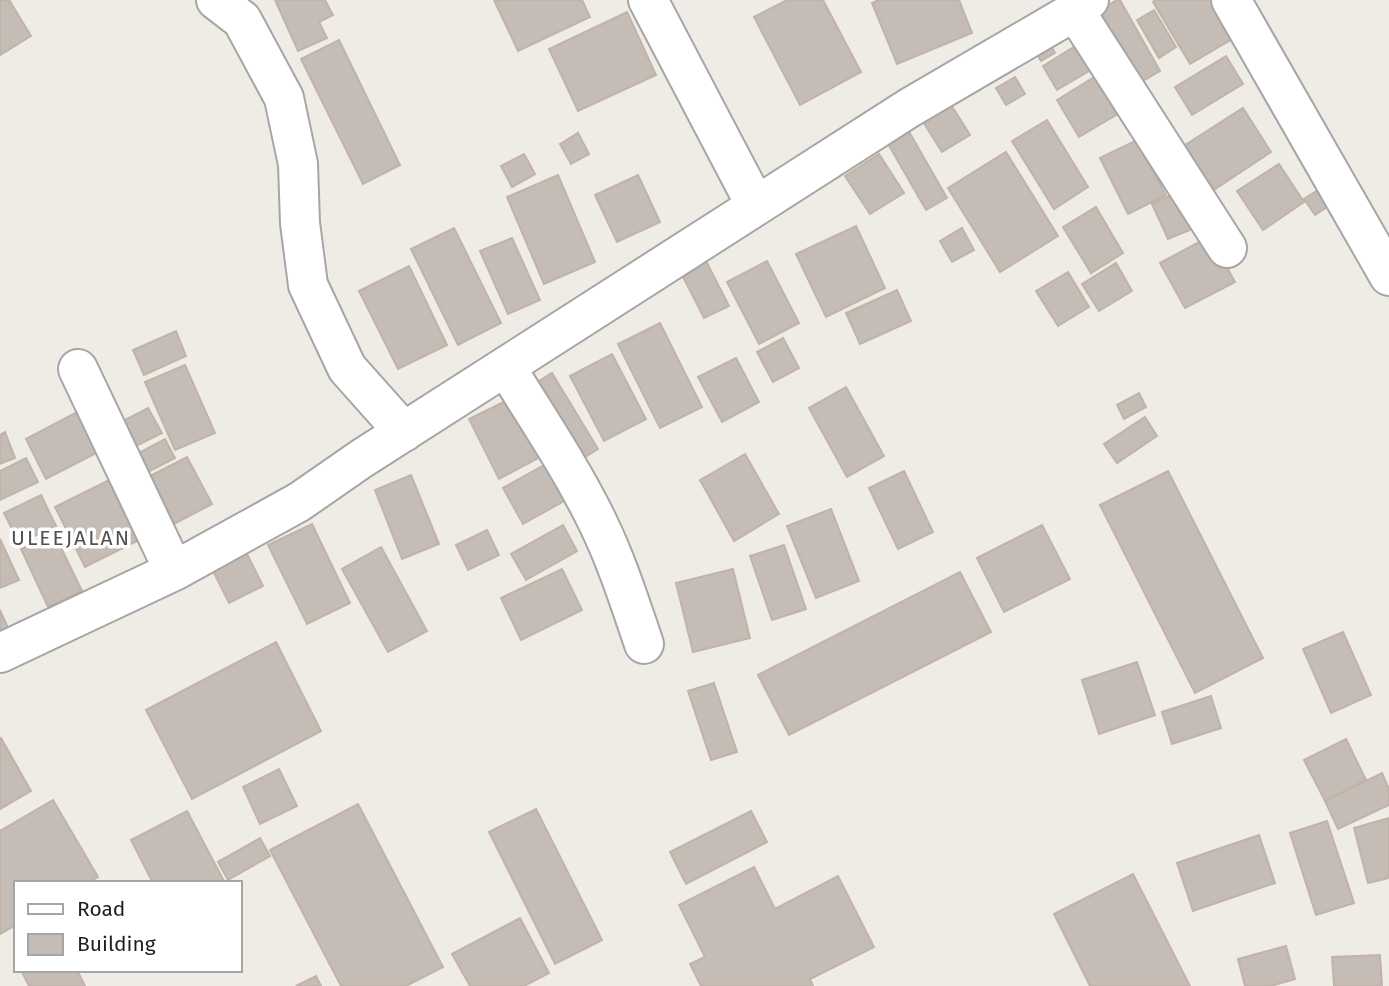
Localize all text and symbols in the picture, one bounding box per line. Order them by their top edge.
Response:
district label: ULEEJALAN [11,525,131,551]
legend [14,881,242,972]
text: Road [77,896,125,922]
text: Building [77,931,156,957]

